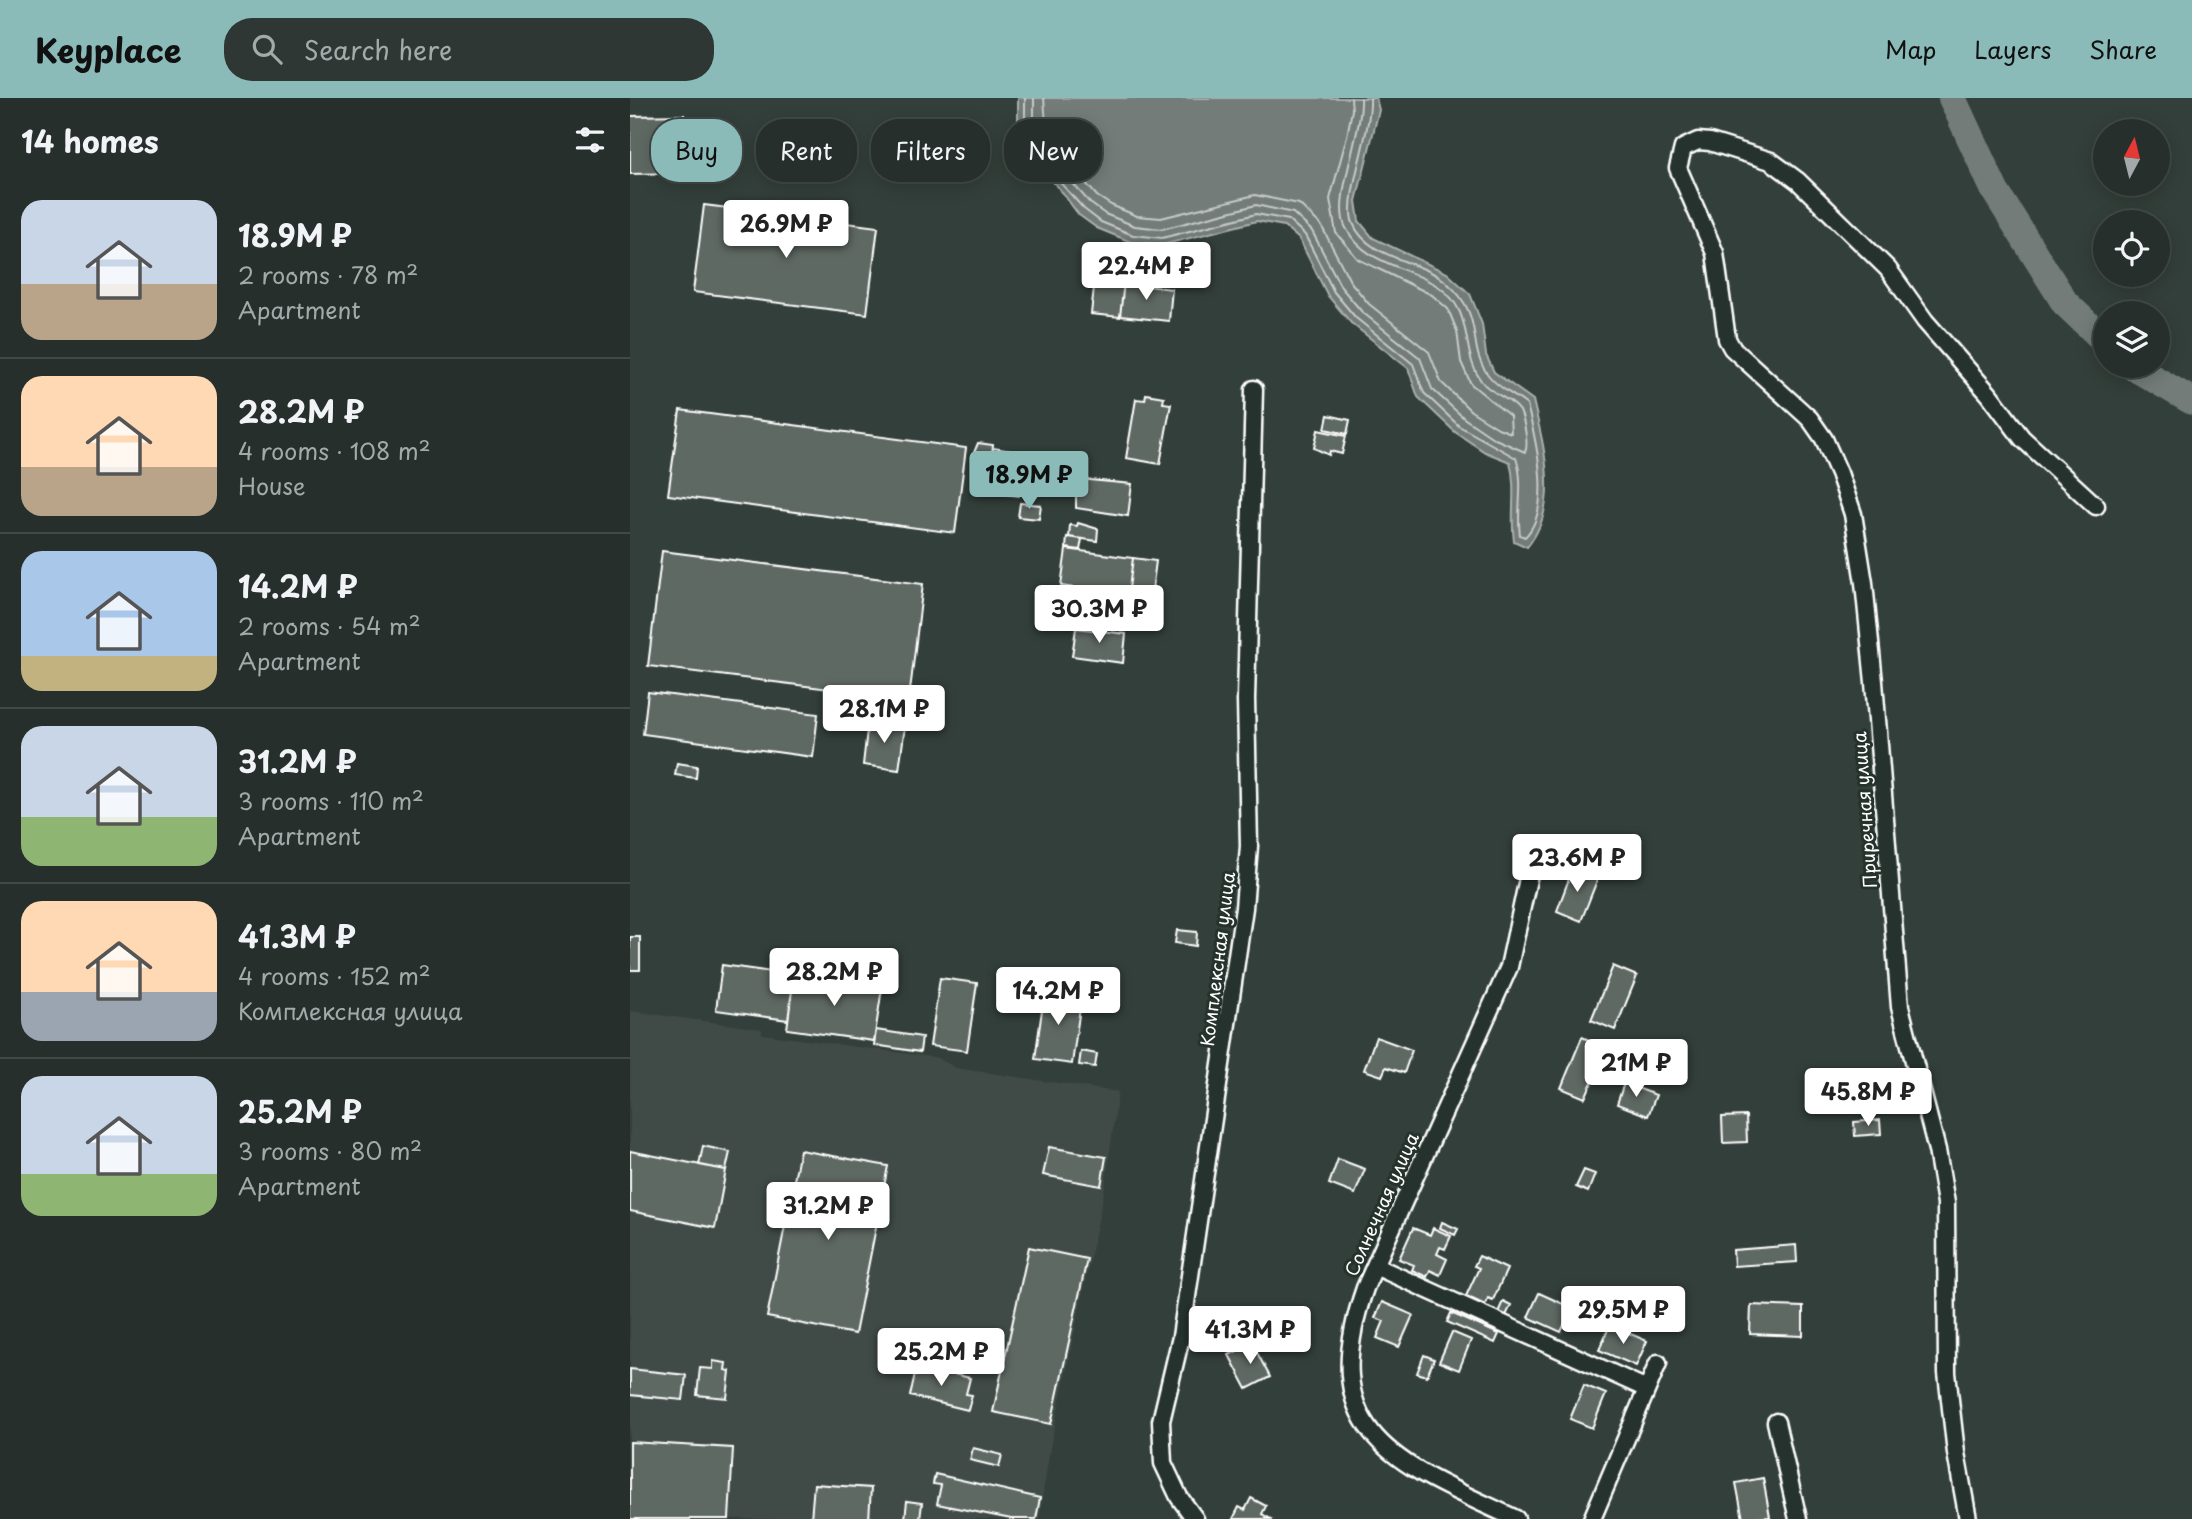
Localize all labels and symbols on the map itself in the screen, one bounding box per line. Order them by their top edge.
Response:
north arrow [2093,119,2170,196]
pin: 26.9M ₽ [721,200,851,260]
pin: 22.4M ₽ [1081,242,1211,302]
pin: 18.9M ₽ [964,452,1094,511]
pin: 30.3M ₽ [1034,586,1164,645]
pin: 28.1M ₽ [819,686,949,745]
street label: Приречная улица [1845,730,1883,889]
pin: 23.6M ₽ [1512,834,1642,894]
street label: Комплексная улица [1193,869,1241,1048]
pin: 28.2M ₽ [769,948,899,1008]
pin: 14.2M ₽ [993,968,1123,1027]
pin: 21M ₽ [1587,1040,1685,1099]
pin: 45.8M ₽ [1803,1068,1933,1128]
street label: Солнечная улица [1337,1127,1425,1280]
pin: 31.2M ₽ [763,1182,893,1242]
pin: 29.5M ₽ [1558,1286,1688,1346]
pin: 41.3M ₽ [1185,1306,1315,1366]
pin: 25.2M ₽ [876,1328,1006,1388]

